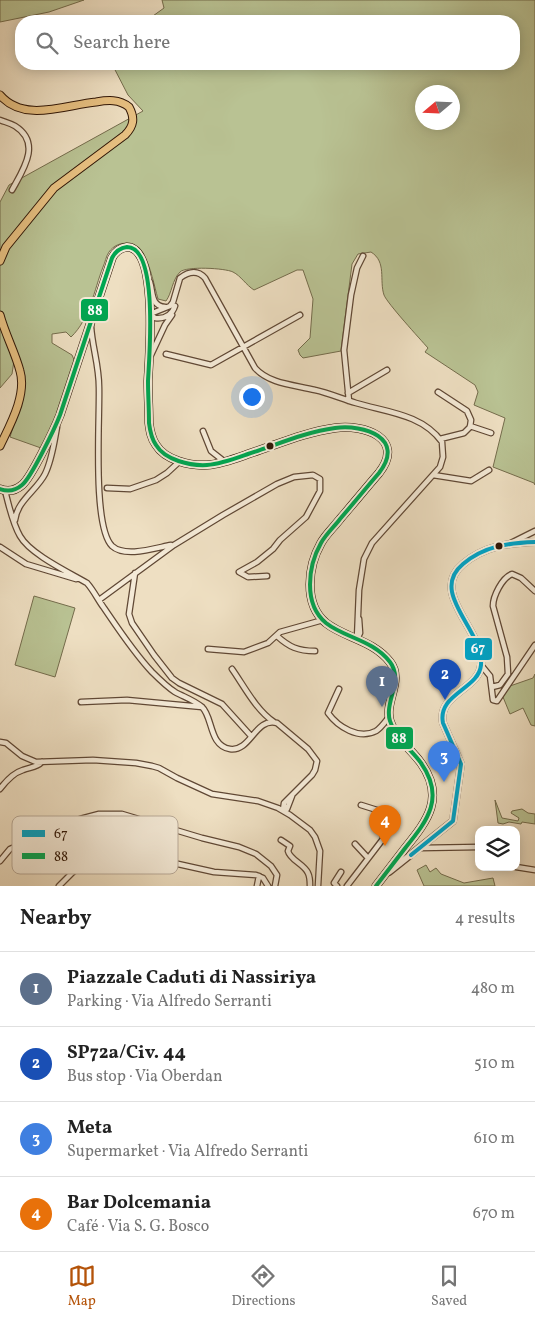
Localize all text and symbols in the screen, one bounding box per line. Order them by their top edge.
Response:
search box [15,15,520,70]
icon: search [33,29,61,57]
text: Search here [73,30,170,56]
north arrow [415,85,460,130]
line badge: 88 [80,298,109,322]
text: 88 [87,302,103,321]
your location [239,384,265,410]
unlabelled marker [265,441,275,451]
unlabelled marker [494,541,504,551]
line badge: 67 [464,637,493,661]
text: 67 [471,640,485,659]
pin: 2 [429,659,461,700]
pin: 1 [366,666,398,707]
line badge: 88 [385,726,414,750]
text: 88 [391,730,407,749]
pin: 3 [428,741,460,782]
pin: 4 [369,805,401,846]
legend [12,816,178,874]
text: 67 [54,825,68,844]
map controls [475,826,520,871]
button: layers [475,826,520,871]
text: 88 [54,848,68,867]
text: Nearby [20,904,91,933]
text: 4 results [455,908,515,930]
text: Piazzale Caduti di Nassiriya [67,965,316,991]
text: 1 [33,978,39,1000]
text: 480 m [471,978,515,1000]
text: Parking · Via Alfredo Serranti [67,991,272,1013]
text: SP72a/Civ. 44 [67,1040,186,1066]
text: 2 [32,1053,40,1075]
text: 510 m [474,1053,515,1075]
text: Bus stop · Via Oberdan [67,1066,223,1088]
text: Meta [67,1115,112,1141]
text: 3 [32,1128,40,1150]
text: 610 m [474,1128,515,1150]
text: Supermarket · Via Alfredo Serranti [67,1141,308,1163]
text: Bar Dolcemania [67,1190,211,1216]
text: 4 [31,1203,41,1225]
text: 670 m [473,1203,515,1225]
text: Café · Via S. G. Bosco [67,1216,209,1238]
tab: Map [68,1262,96,1311]
tab: Directions [231,1262,296,1311]
tab: Saved [431,1262,467,1311]

